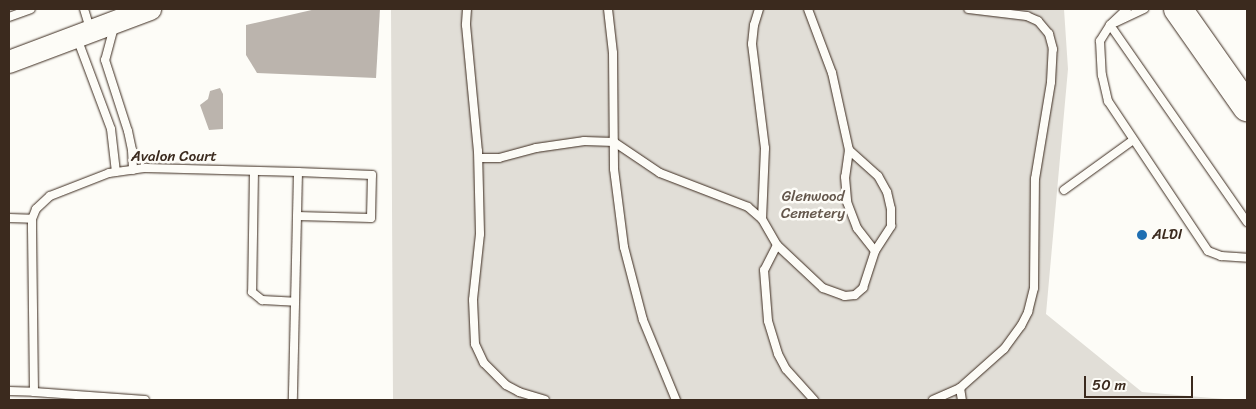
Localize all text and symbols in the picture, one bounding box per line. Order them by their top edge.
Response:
street label: Avalon Court [131,148,217,166]
park label: Glenwood Cemetery [781,187,845,222]
place label: ALDI [1152,226,1182,244]
marker: ALDI [1136,229,1148,241]
scale bar [1086,366,1195,398]
text: 50 m [1092,372,1126,398]

